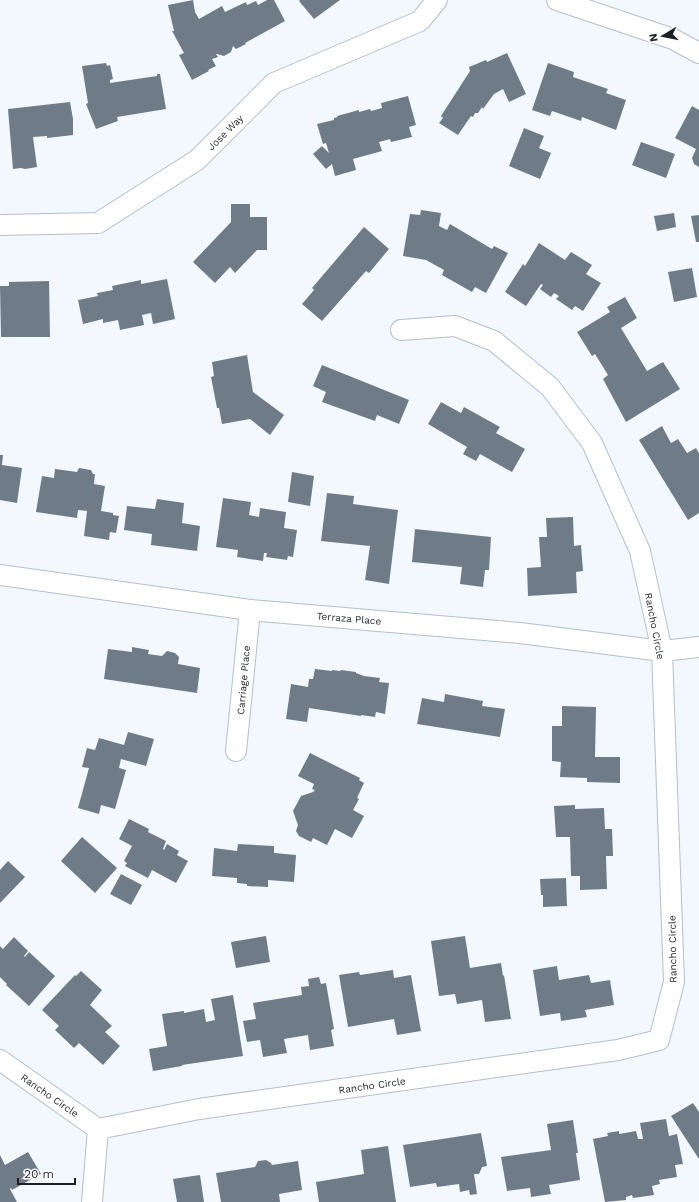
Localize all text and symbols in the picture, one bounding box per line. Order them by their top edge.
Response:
north arrow [643,16,683,56]
text: N [647,33,661,43]
street label: Jose Way [205,112,246,152]
street label: Rancho Circle [643,592,666,661]
street label: Terraza Place [316,610,382,627]
street label: Carriage Place [235,645,252,715]
street label: Rancho Circle [666,915,679,983]
street label: Rancho Circle [19,1072,81,1119]
street label: Rancho Circle [338,1075,407,1096]
scale bar [18,1160,75,1186]
text: 20 m [24,1167,54,1181]

